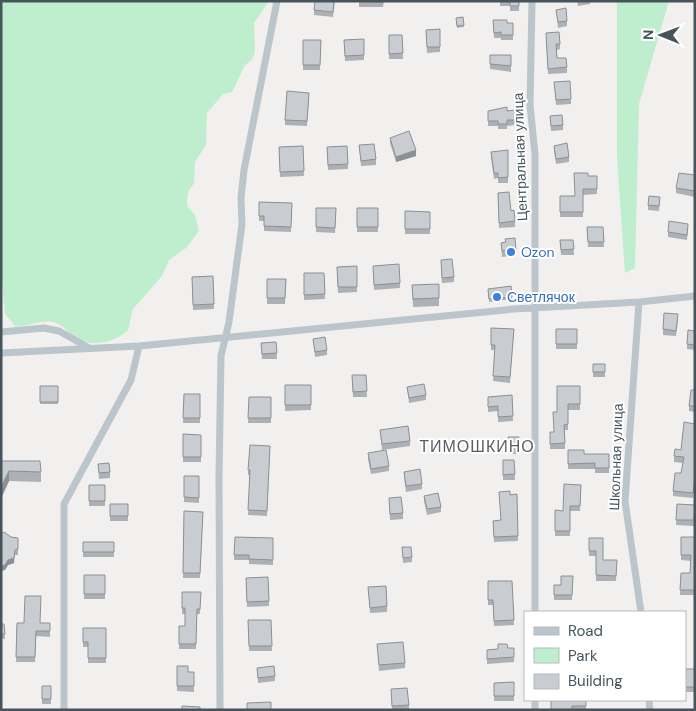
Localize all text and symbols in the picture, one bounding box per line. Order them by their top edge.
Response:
north arrow [636,10,686,60]
text: N [639,30,657,40]
street label: Центральная улица [509,92,531,222]
place label: Ozon [521,243,555,261]
marker: Ozon [505,246,517,258]
place label: Светлячок [507,288,576,306]
marker: Светлячок [491,291,503,303]
street label: Школьная улица [605,403,627,511]
district label: ТИМОШКИНО [419,436,535,457]
legend [524,611,686,701]
text: Road [568,621,603,641]
text: Park [568,646,598,666]
text: Building [568,671,623,691]

